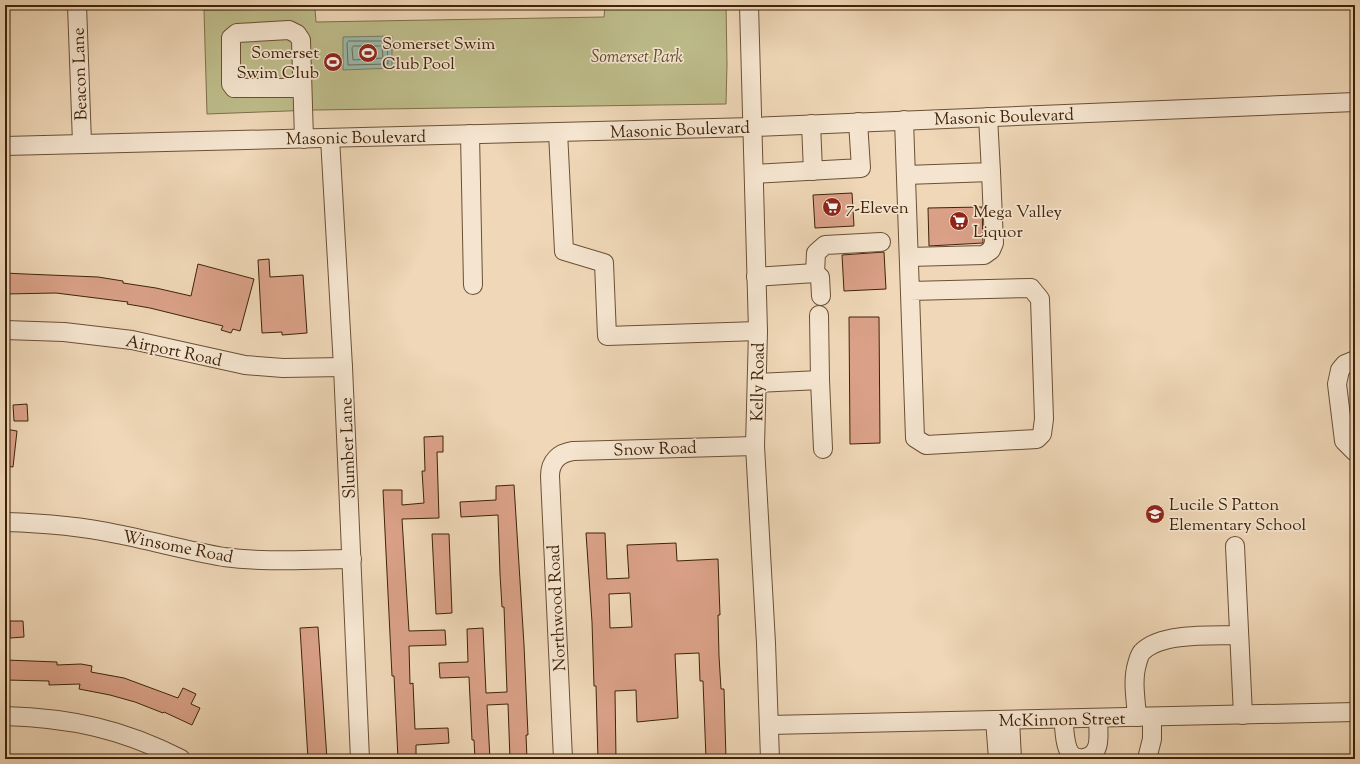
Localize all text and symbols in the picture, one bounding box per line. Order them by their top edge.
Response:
street label: Beacon Lane [67,27,95,121]
place label: Somerset Swim Club Pool [382,33,495,77]
place label: Somerset Swim Club [236,42,319,86]
sports icon: Somerset Swim Club Pool [357,42,379,64]
park label: Somerset Park [591,46,683,70]
sports icon: Somerset Swim Club [322,51,344,73]
street label: Masonic Boulevard [934,104,1075,132]
street label: Masonic Boulevard [610,117,751,145]
street label: Masonic Boulevard [286,126,427,152]
supermarket icon: 7-Eleven [821,196,843,218]
place label: 7-Eleven [846,197,909,221]
place label: Mega Valley Liquor [973,201,1063,245]
supermarket icon: Mega Valley Liquor [948,210,970,232]
street label: Airport Road [123,330,224,374]
street label: Kelly Road [746,342,772,422]
street label: Slumber Lane [335,397,363,499]
street label: Snow Road [613,437,698,463]
place label: Lucile S Patton Elementary School [1169,494,1306,538]
school or university icon: Lucile S Patton Elementary School [1144,503,1166,525]
street label: Winsome Road [120,525,235,571]
street label: Northwood Road [543,544,573,672]
street label: McKinnon Street [998,708,1126,734]

